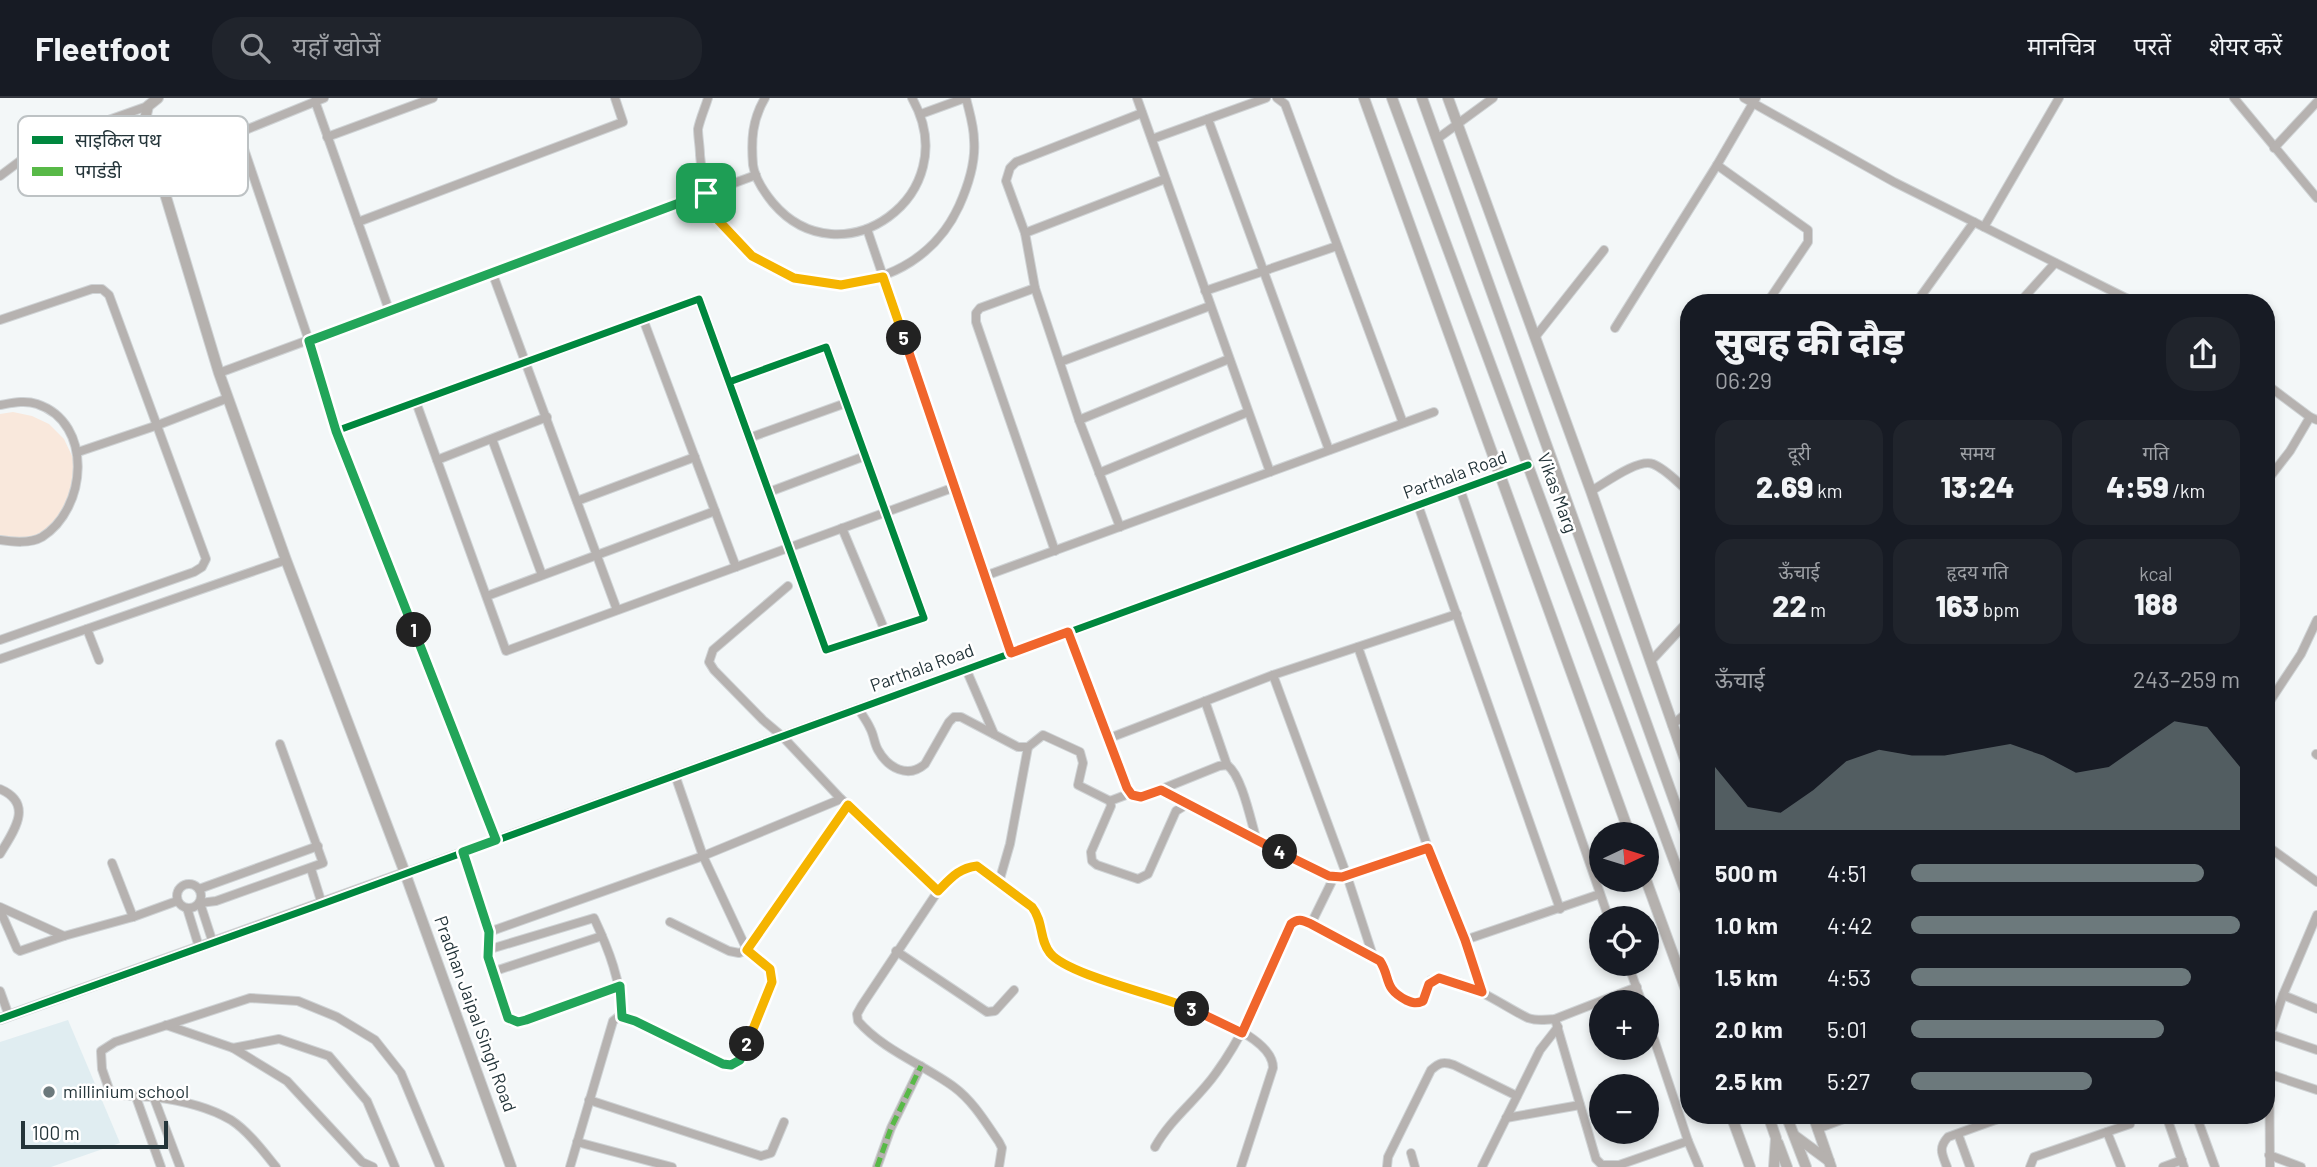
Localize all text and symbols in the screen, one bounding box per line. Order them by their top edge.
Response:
search box [212,17,702,80]
text: Fleetfoot [35,28,170,68]
icon: search [236,29,274,67]
text: यहाँ खोजें [292,30,380,61]
text: मानचित्र [2027,31,2096,60]
text: परतें [2134,31,2171,60]
text: शेयर करें [2209,31,2282,60]
legend [18,116,248,196]
text: साइकिल पथ [75,128,162,151]
text: पगडंडी [75,159,123,182]
pin [676,163,736,223]
icon: arrive [687,174,725,212]
text: सुबह की दौड़ [1715,317,1904,363]
button: share [2166,317,2240,391]
pin: 5 [886,320,922,356]
text: 5 [898,326,909,349]
text: 06:29 [1715,366,1772,394]
text: दूरी [1788,441,1811,464]
text: समय [1960,441,1995,464]
text: गति [2143,441,2169,464]
street label: Parthala Road [1400,445,1510,503]
street label: Vikas Marg [1533,450,1583,536]
text: 2.69 [1756,468,1813,504]
text: 13:24 [1940,468,2015,504]
text: 4:59 [2106,468,2169,504]
text: km [1813,479,1842,502]
text: /km [2169,479,2205,502]
text: ऊँचाई [1779,560,1820,583]
text: हृदय गति [1947,560,2008,583]
text: kcal [2139,562,2172,585]
text: 188 [2134,585,2178,621]
text: 22 [1772,587,1806,623]
text: 163 [1936,587,1979,623]
text: m [1806,598,1826,621]
text: bpm [1979,598,2019,621]
pin: 1 [396,612,432,648]
text: 1 [410,618,417,641]
street label: Parthala Road [867,638,977,696]
text: ऊँचाई [1715,665,1765,693]
text: 243–259 m [2133,665,2240,693]
north arrow [1589,822,1659,892]
map controls [1589,822,1659,1144]
pin: 4 [1262,834,1298,870]
text: 4 [1274,840,1285,863]
text: 500 m [1715,859,1777,887]
text: 4:51 [1827,859,1867,887]
button: locate [1589,906,1659,976]
text: 1.0 km [1715,911,1778,939]
text: 4:42 [1827,911,1872,939]
street label: Pradhan Jaipal Singh Road [430,913,522,1115]
text: 1.5 km [1715,963,1778,991]
text: 4:53 [1827,963,1871,991]
button: + [1589,990,1659,1060]
pin: 3 [1174,992,1210,1026]
text: 3 [1186,997,1197,1020]
text: 2.0 km [1715,1015,1783,1043]
text: 5:01 [1827,1015,1867,1043]
pin: 2 [730,1026,764,1062]
text: 2 [741,1032,752,1055]
text: 2.5 km [1715,1067,1783,1095]
text: 5:27 [1827,1067,1870,1095]
button: − [1589,1074,1659,1144]
place label: millinium school [63,1080,189,1102]
marker: millinium school [41,1084,57,1100]
scale bar [21,1118,168,1150]
text: 100 m [32,1121,80,1144]

